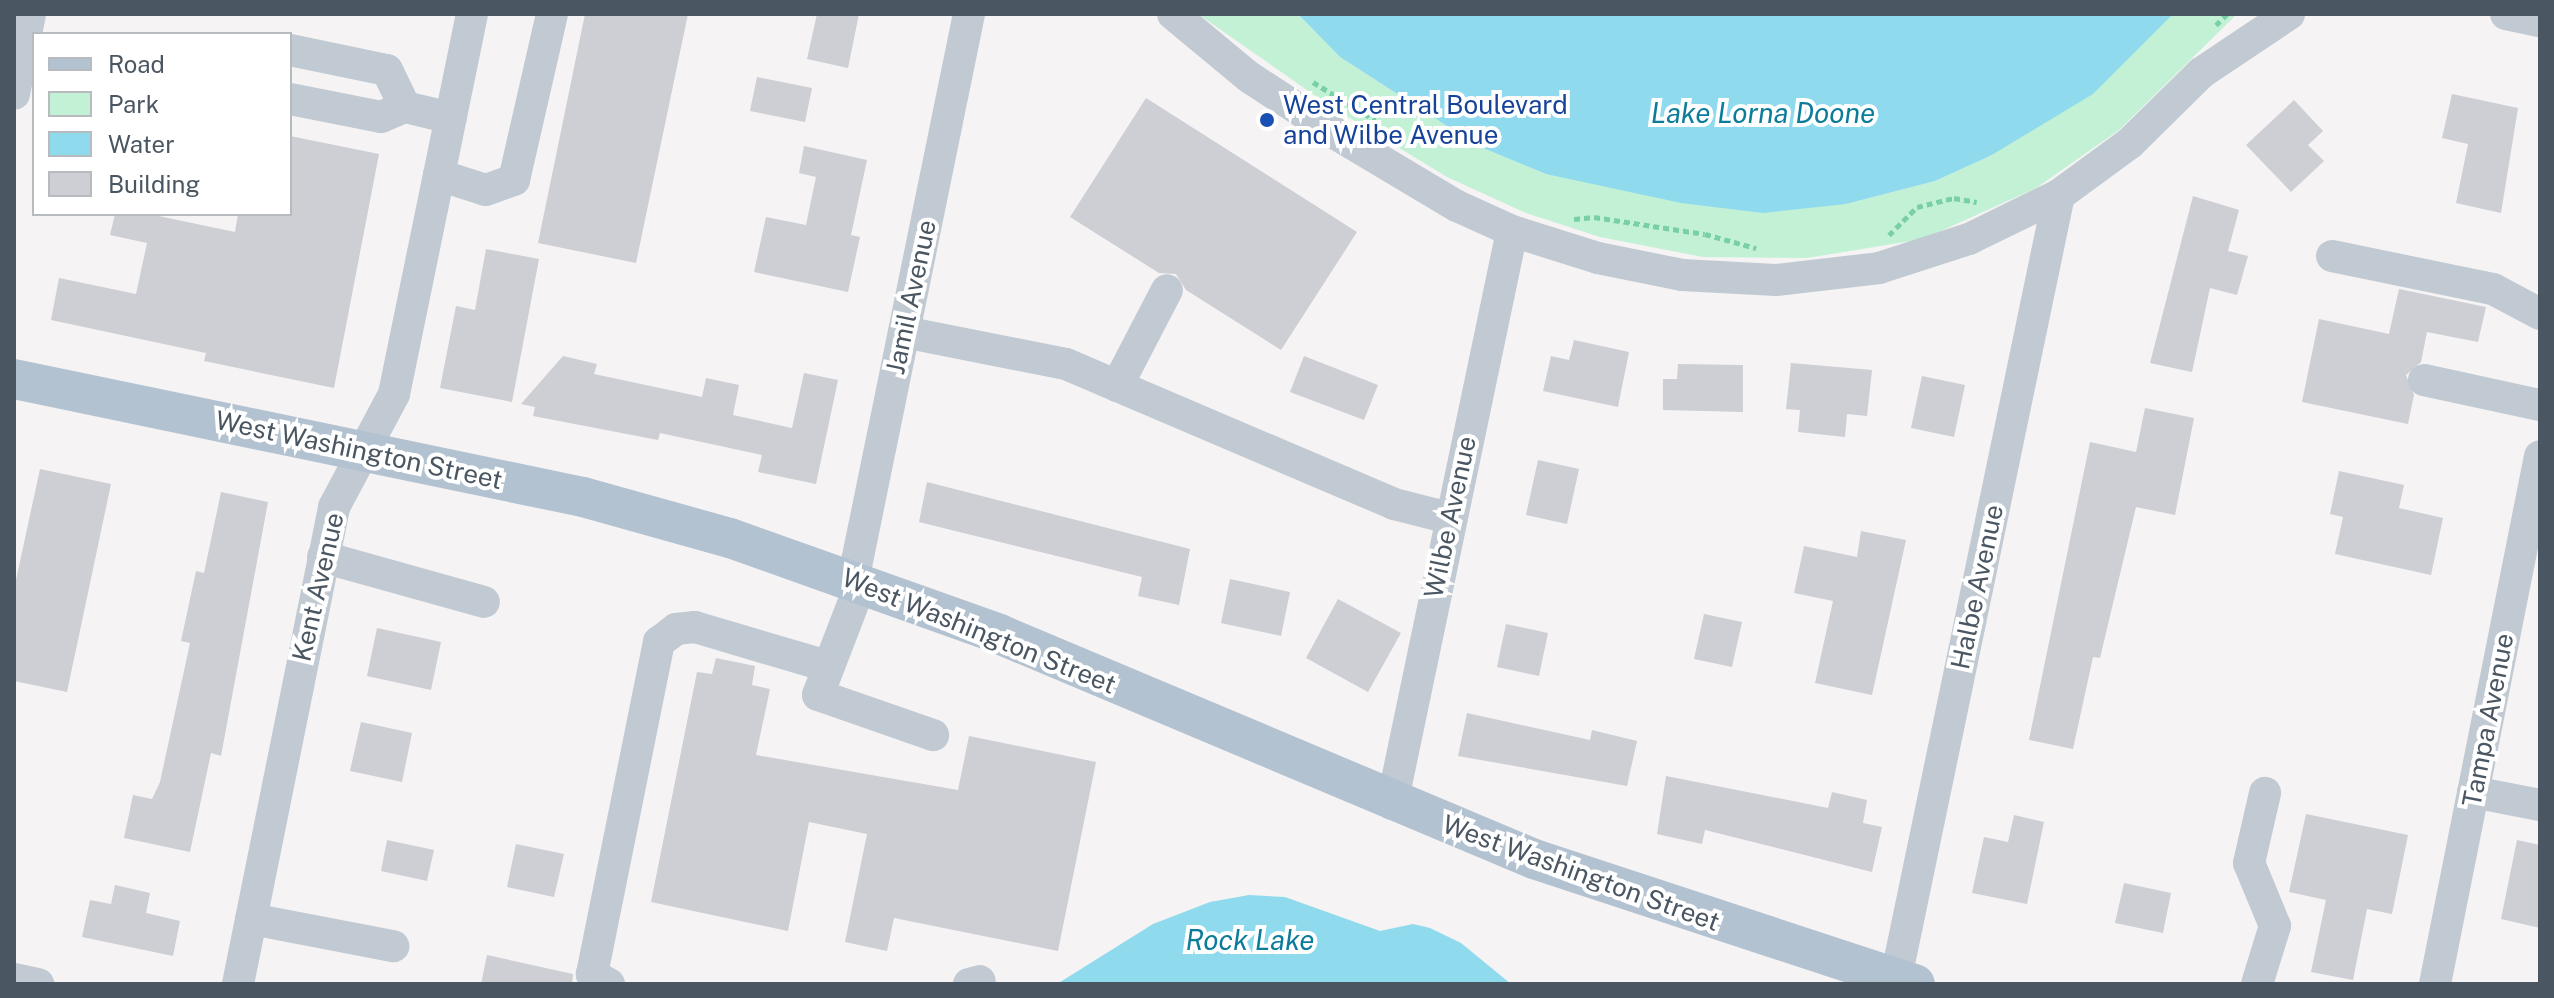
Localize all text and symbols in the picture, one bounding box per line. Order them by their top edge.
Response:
legend [32,32,292,216]
text: Road [108,50,165,78]
place label: West Central Boulevard and Wilbe Avenue [1283,89,1568,150]
text: Park [108,90,159,118]
water label: Lake Lorna Doone [1651,96,1875,130]
marker: West Central Boulevard and Wilbe Avenue [1258,111,1276,129]
text: Water [108,130,175,158]
text: Building [108,170,200,198]
street label: Jamil Avenue [879,217,943,377]
street label: West Washington Street [212,404,506,496]
street label: Wilbe Avenue [1418,433,1482,601]
street label: Halbe Avenue [1944,502,2010,672]
street label: Kent Avenue [286,509,350,665]
street label: West Washington Street [837,562,1121,700]
street label: Tampa Avenue [2456,631,2520,809]
street label: West Washington Street [1438,808,1724,938]
water label: Rock Lake [1185,923,1315,957]

